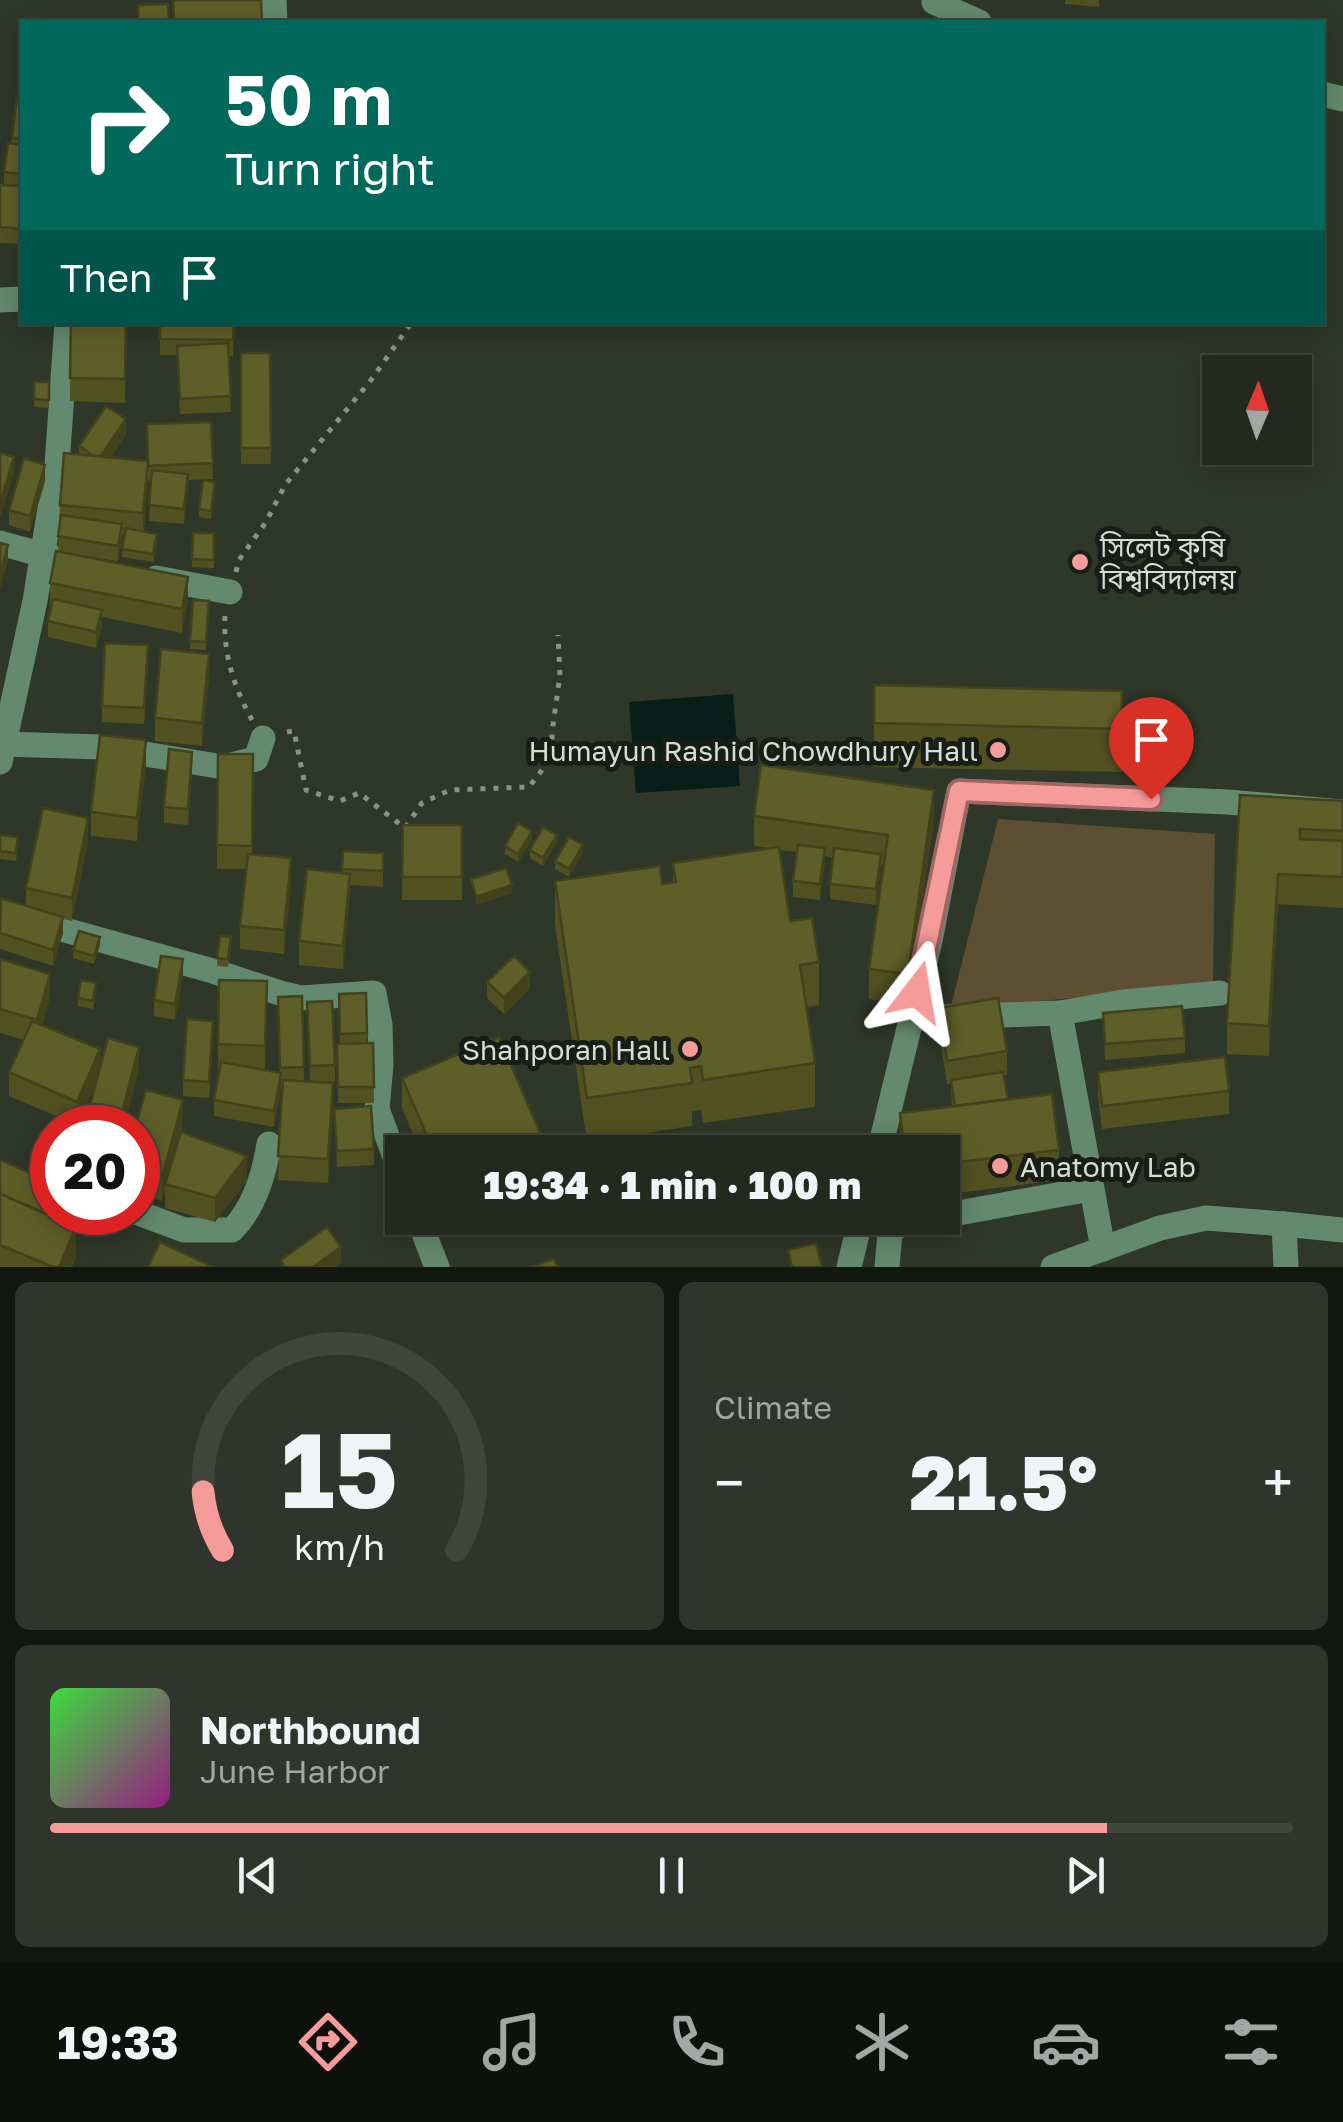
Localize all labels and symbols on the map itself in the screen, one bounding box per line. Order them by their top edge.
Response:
north arrow [1202,355,1312,465]
place label: সিলেট কৃষি বিশ্ববিদ্যালয় [1099,530,1236,595]
marker: সিলেট কৃষি বিশ্ববিদ্যালয় [1069,551,1091,573]
pin [1109,697,1194,800]
place label: Humayun Rashid Chowdhury Hall [529,734,978,767]
marker: Humayun Rashid Chowdhury Hall [987,739,1009,761]
position arrow [865,940,969,1044]
place label: Shahporan Hall [462,1033,670,1066]
marker: Shahporan Hall [679,1038,701,1060]
speed limit sign: 20 [30,1105,160,1235]
place label: Anatomy Lab [1020,1150,1196,1183]
marker: Anatomy Lab [989,1155,1011,1177]

